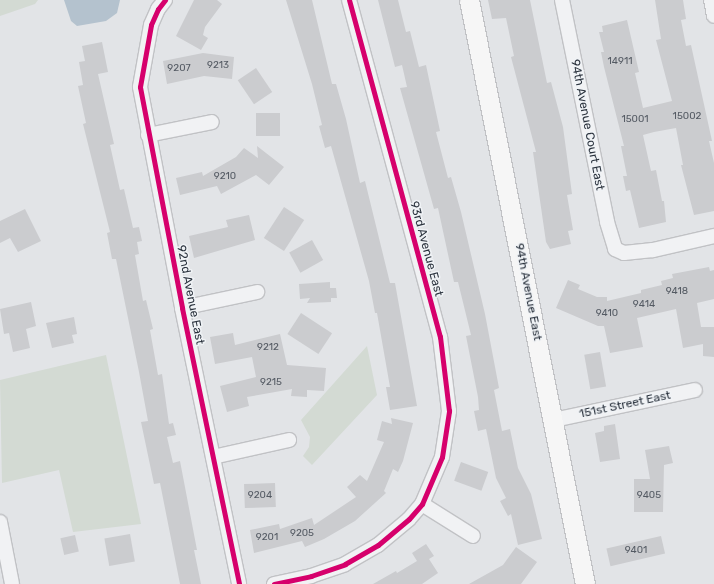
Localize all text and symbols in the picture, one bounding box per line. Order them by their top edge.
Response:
house number: 14911 [608,56,632,68]
street label: 94th Avenue Court East [567,58,607,192]
house number: 9213 [207,60,229,72]
house number: 9207 [167,63,191,75]
house number: 15002 [673,111,701,123]
house number: 15001 [621,114,649,126]
house number: 9210 [214,171,236,183]
street label: 93rd Avenue East [406,200,446,298]
street label: 94th Avenue East [511,242,545,342]
street label: 92nd Avenue East [173,244,207,346]
house number: 9418 [666,286,688,298]
house number: 9414 [633,299,655,311]
house number: 9410 [596,308,618,320]
house number: 9212 [257,342,279,354]
house number: 9215 [260,377,282,389]
street label: 151st Street East [578,388,672,422]
house number: 9204 [248,490,272,502]
house number: 9405 [637,490,661,502]
house number: 9205 [290,528,314,540]
house number: 9201 [256,532,278,544]
house number: 9401 [625,545,647,557]

